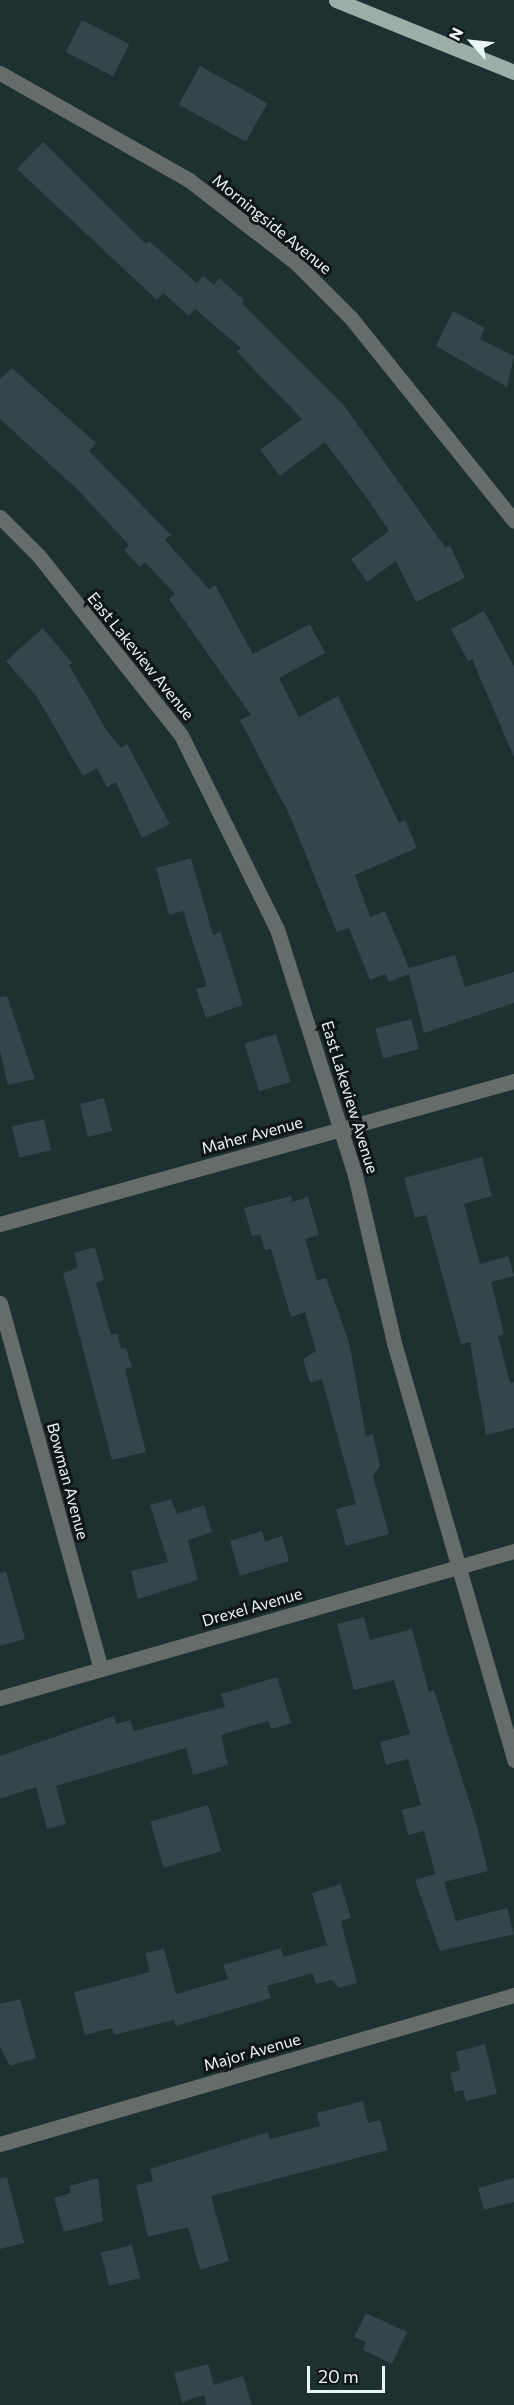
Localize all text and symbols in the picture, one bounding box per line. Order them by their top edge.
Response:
north arrow [442,12,502,72]
text: N [444,24,467,43]
street label: Morningside Avenue [209,170,335,278]
street label: East Lakeview Avenue [84,588,198,724]
street label: East Lakeview Avenue [318,1018,382,1176]
street label: Maher Avenue [199,1112,305,1158]
street label: Bowman Avenue [43,1420,93,1542]
street label: Drexel Avenue [200,1584,304,1630]
street label: Major Avenue [201,2029,303,2075]
scale bar [310,2354,388,2392]
text: 20 m [318,2365,359,2387]

